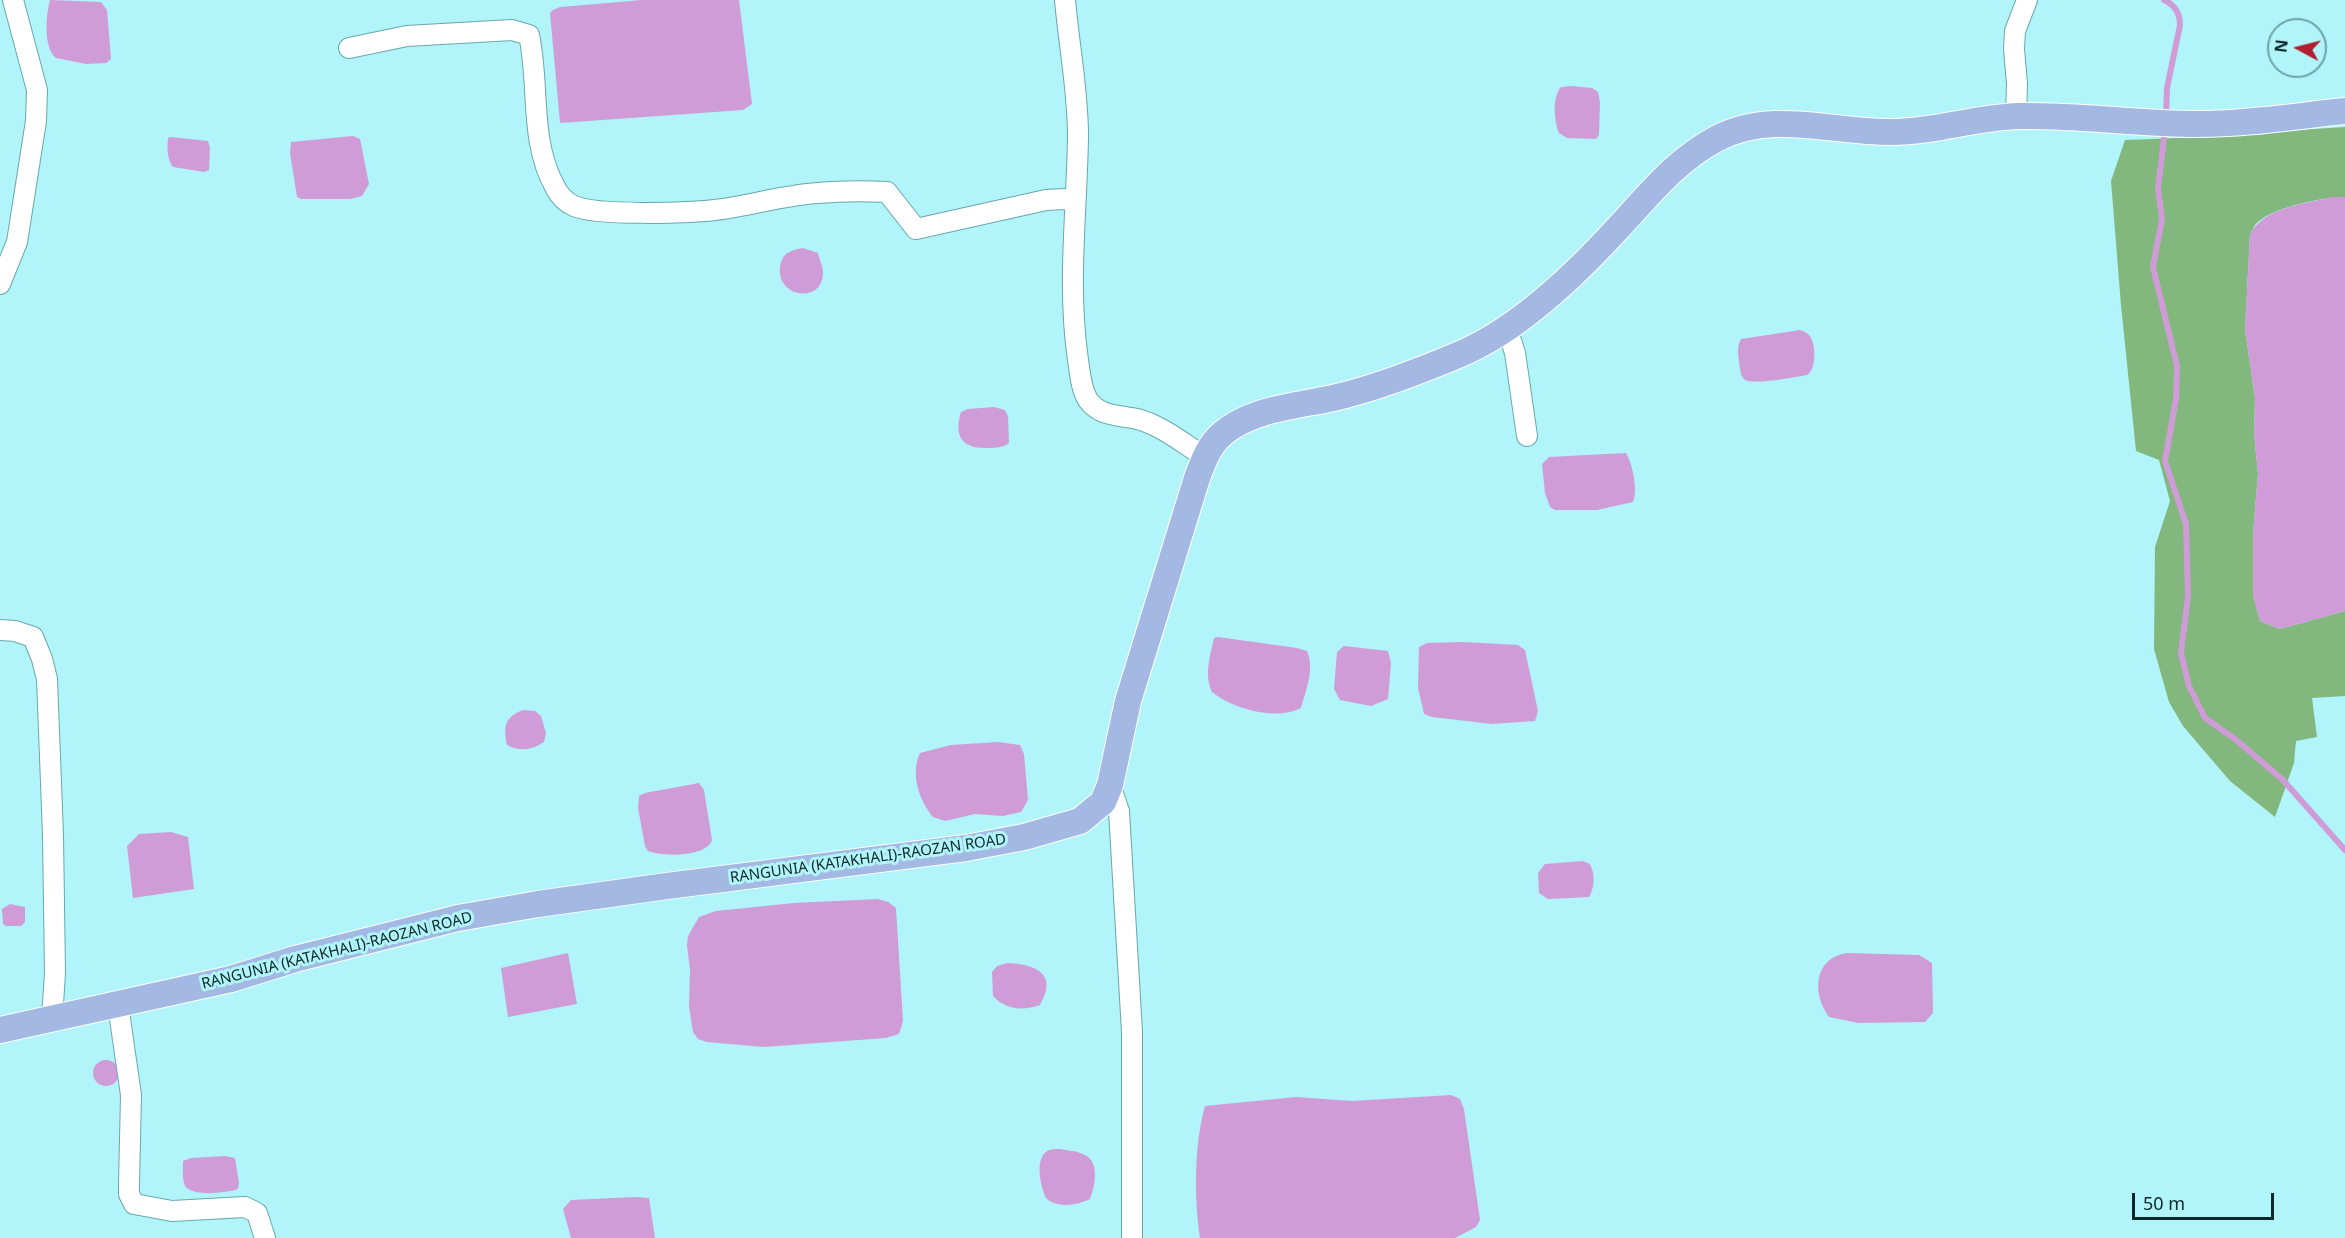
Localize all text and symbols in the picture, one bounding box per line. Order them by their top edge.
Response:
north arrow [2267,18,2327,78]
text: N [2269,38,2293,54]
street label: RANGUNIA (KATAKHALI)-RAOZAN ROAD [729,831,1007,887]
street label: RANGUNIA (KATAKHALI)-RAOZAN ROAD [200,909,474,993]
scale bar [2135,1181,2278,1219]
text: 50 m [2143,1191,2185,1215]

